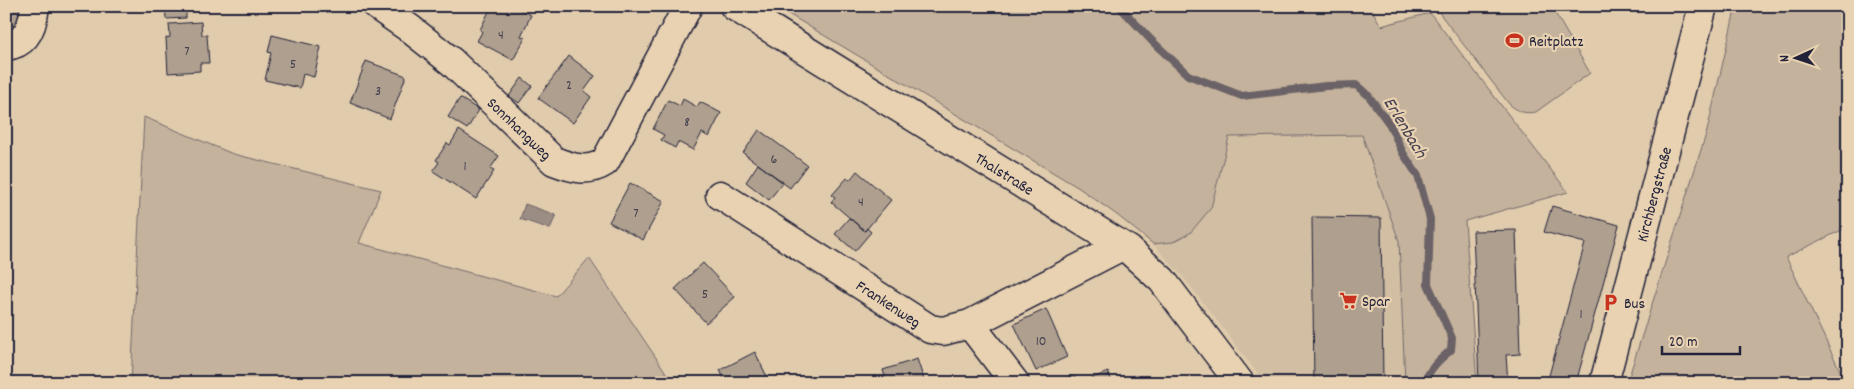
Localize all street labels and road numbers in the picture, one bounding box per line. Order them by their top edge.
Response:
street label: Sonnhangweg [481,93,556,167]
street label: Kirchbergstraße [1632,145,1679,245]
street label: Thalstraße [970,148,1038,202]
street label: Frankenweg [851,275,925,335]

